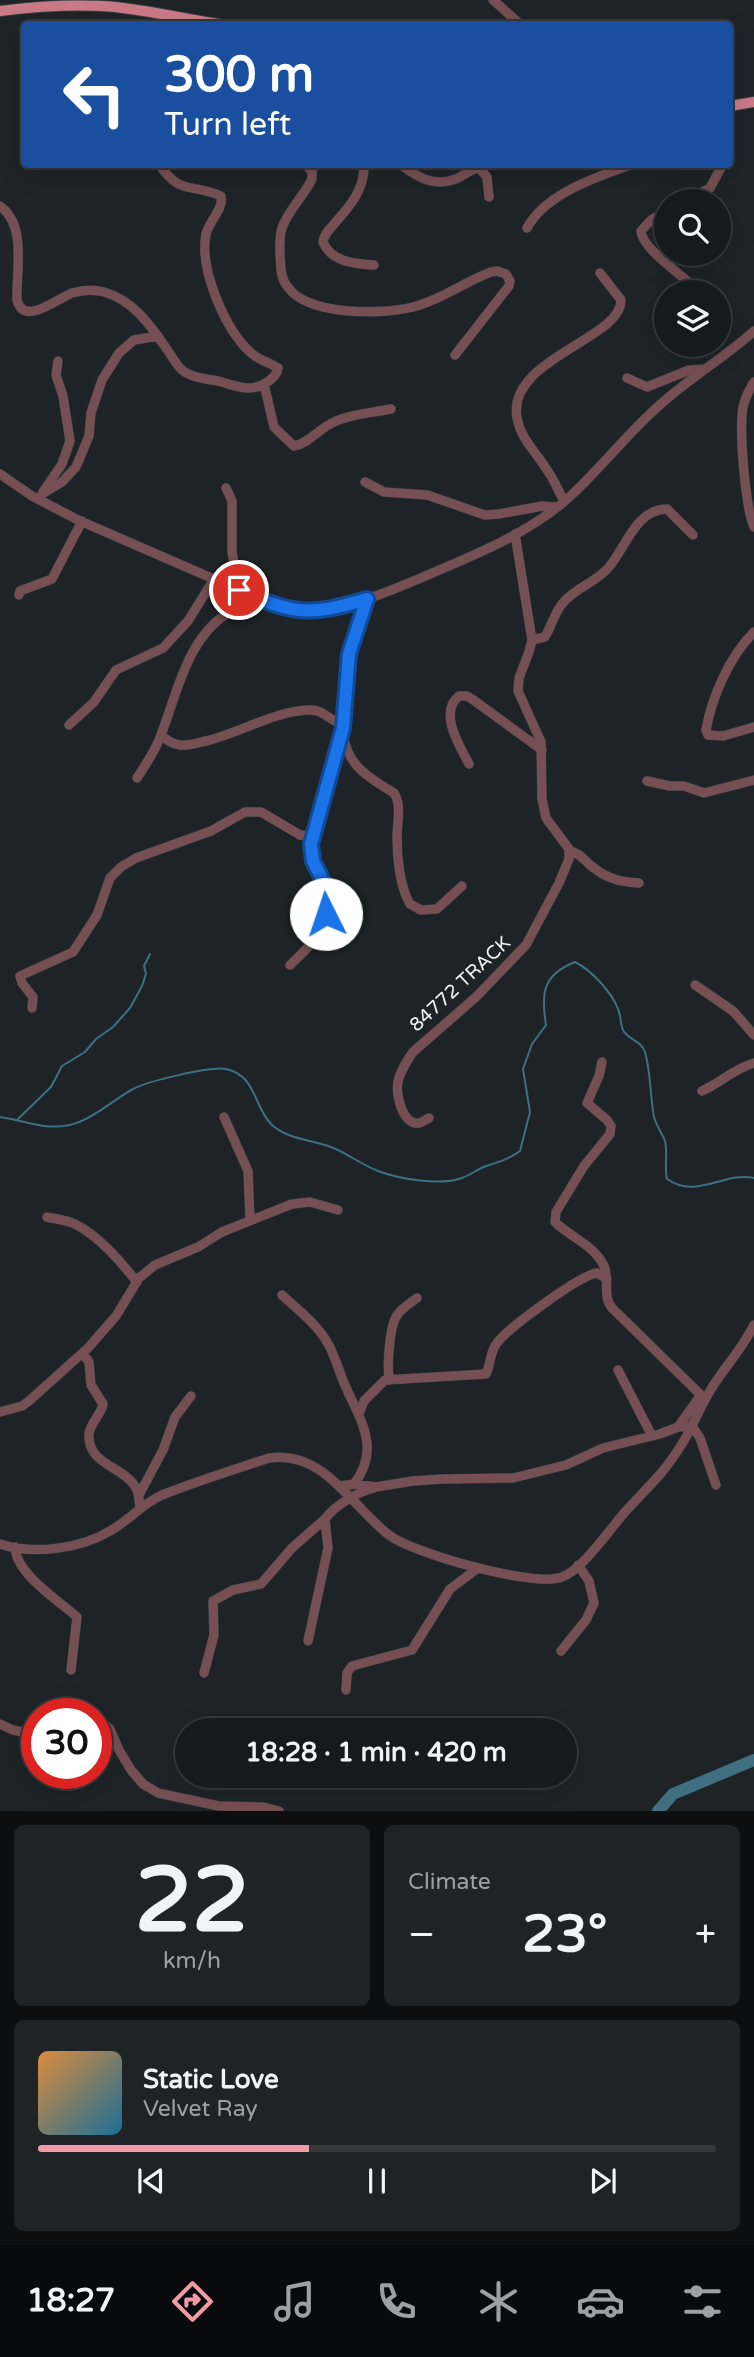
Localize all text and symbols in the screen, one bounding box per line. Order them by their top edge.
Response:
text: 300 m [164,46,314,105]
icon: left [49,49,140,140]
text: Turn left [164,106,291,144]
map controls [654,189,731,357]
button: search [654,189,731,266]
button: layers [654,280,731,357]
pin [209,560,269,620]
icon: arrive [220,571,258,609]
position arrow [289,877,363,951]
street label: 84772 TRACK [405,932,515,1036]
speed limit sign: 30 [21,1698,112,1789]
text: 18:28 · 1 min · 420 m [245,1737,507,1768]
text: 22 [135,1846,249,1956]
text: Climate [408,1868,491,1896]
text: 23° [522,1903,607,1966]
text: − [408,1912,435,1958]
text: + [695,1912,716,1958]
text: km/h [163,1947,221,1975]
text: Static Love [143,2064,279,2095]
text: Velvet Ray [143,2095,258,2123]
icon: previous [132,2162,170,2200]
icon: pause [358,2162,396,2200]
icon: next [584,2162,622,2200]
icon: directions [168,2277,217,2326]
icon: music [270,2277,319,2326]
icon: phone [372,2277,421,2326]
icon: climate [474,2277,523,2326]
icon: car [576,2277,625,2326]
icon: filters [678,2277,727,2326]
text: 18:27 [27,2282,115,2320]

